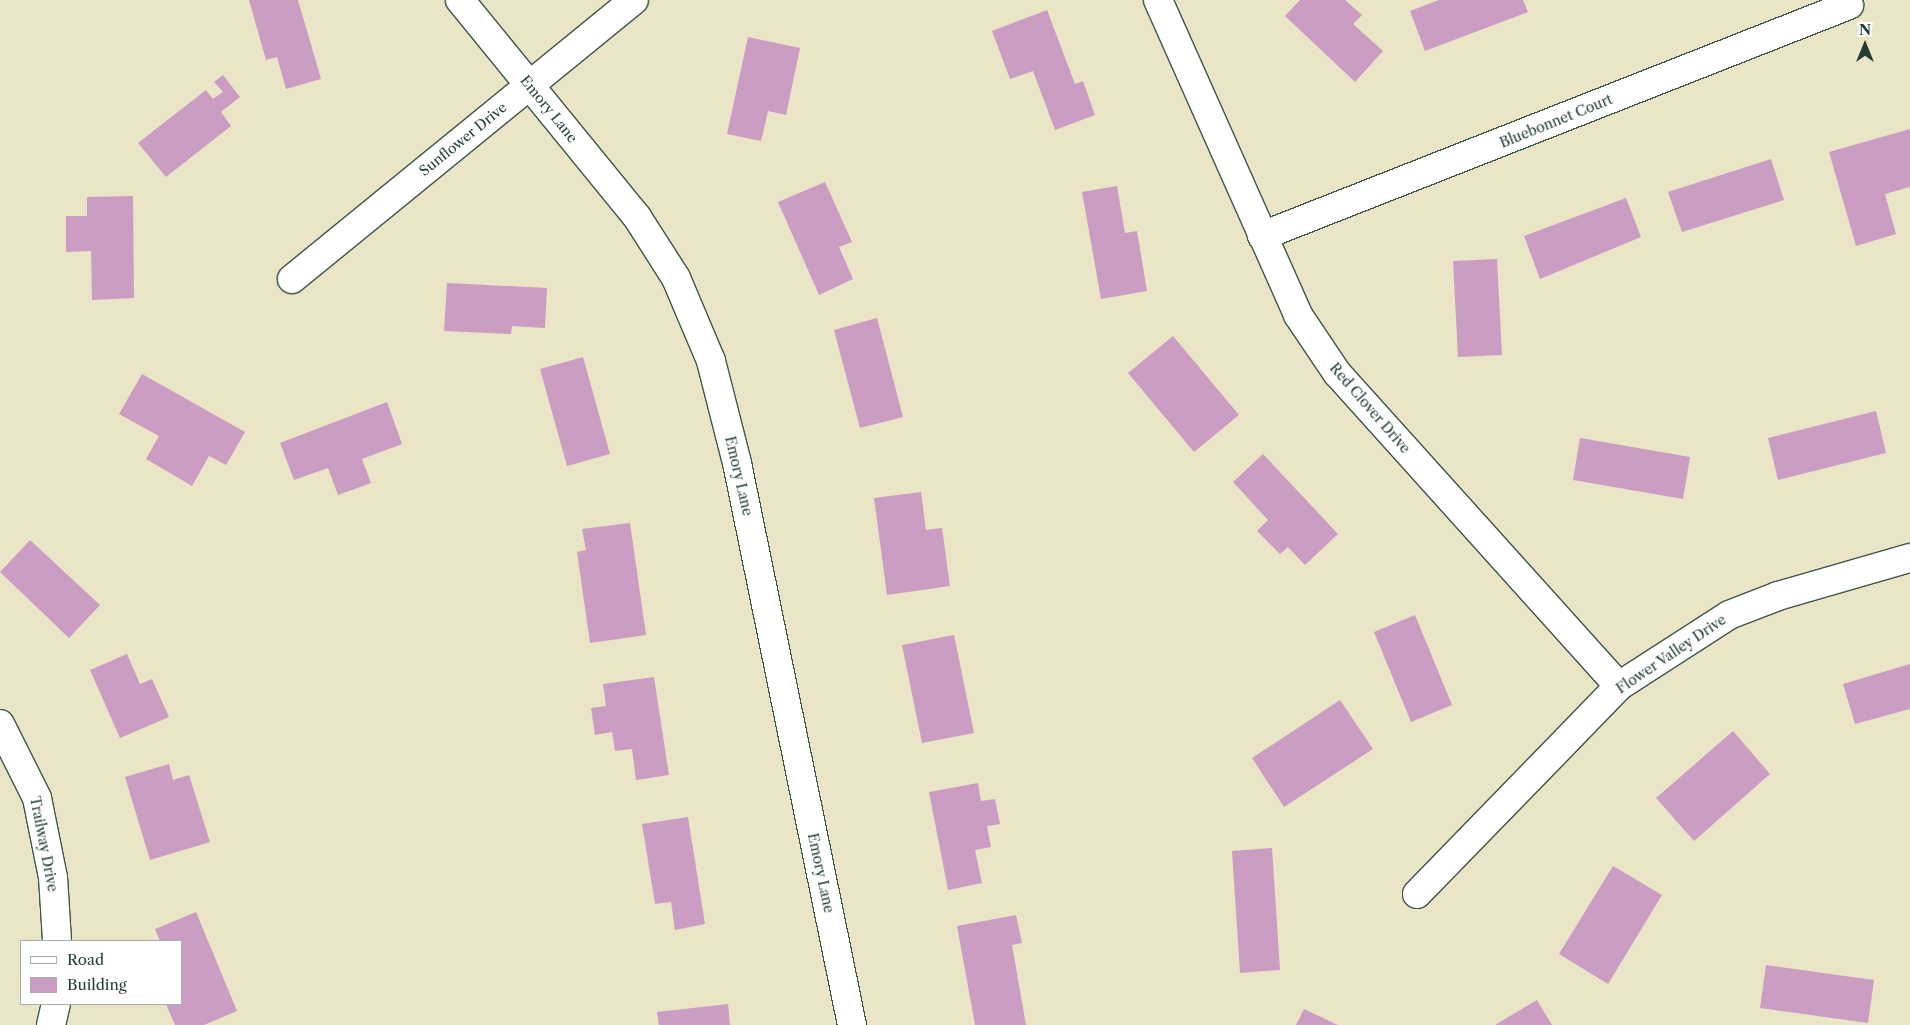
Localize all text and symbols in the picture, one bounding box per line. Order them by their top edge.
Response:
north arrow [1840,20,1890,70]
text: N [1859,21,1871,39]
street label: Emory Lane [517,72,581,146]
street label: Bluebonnet Court [1497,91,1615,151]
street label: Sunflower Drive [416,99,510,179]
street label: Red Clover Drive [1326,359,1414,457]
street label: Emory Lane [722,434,756,518]
street label: Flower Valley Drive [1612,611,1730,697]
street label: Trailway Drive [26,795,62,893]
street label: Emory Lane [804,831,838,915]
legend [20,940,182,1005]
text: Road [67,950,104,969]
text: Building [67,975,127,994]

